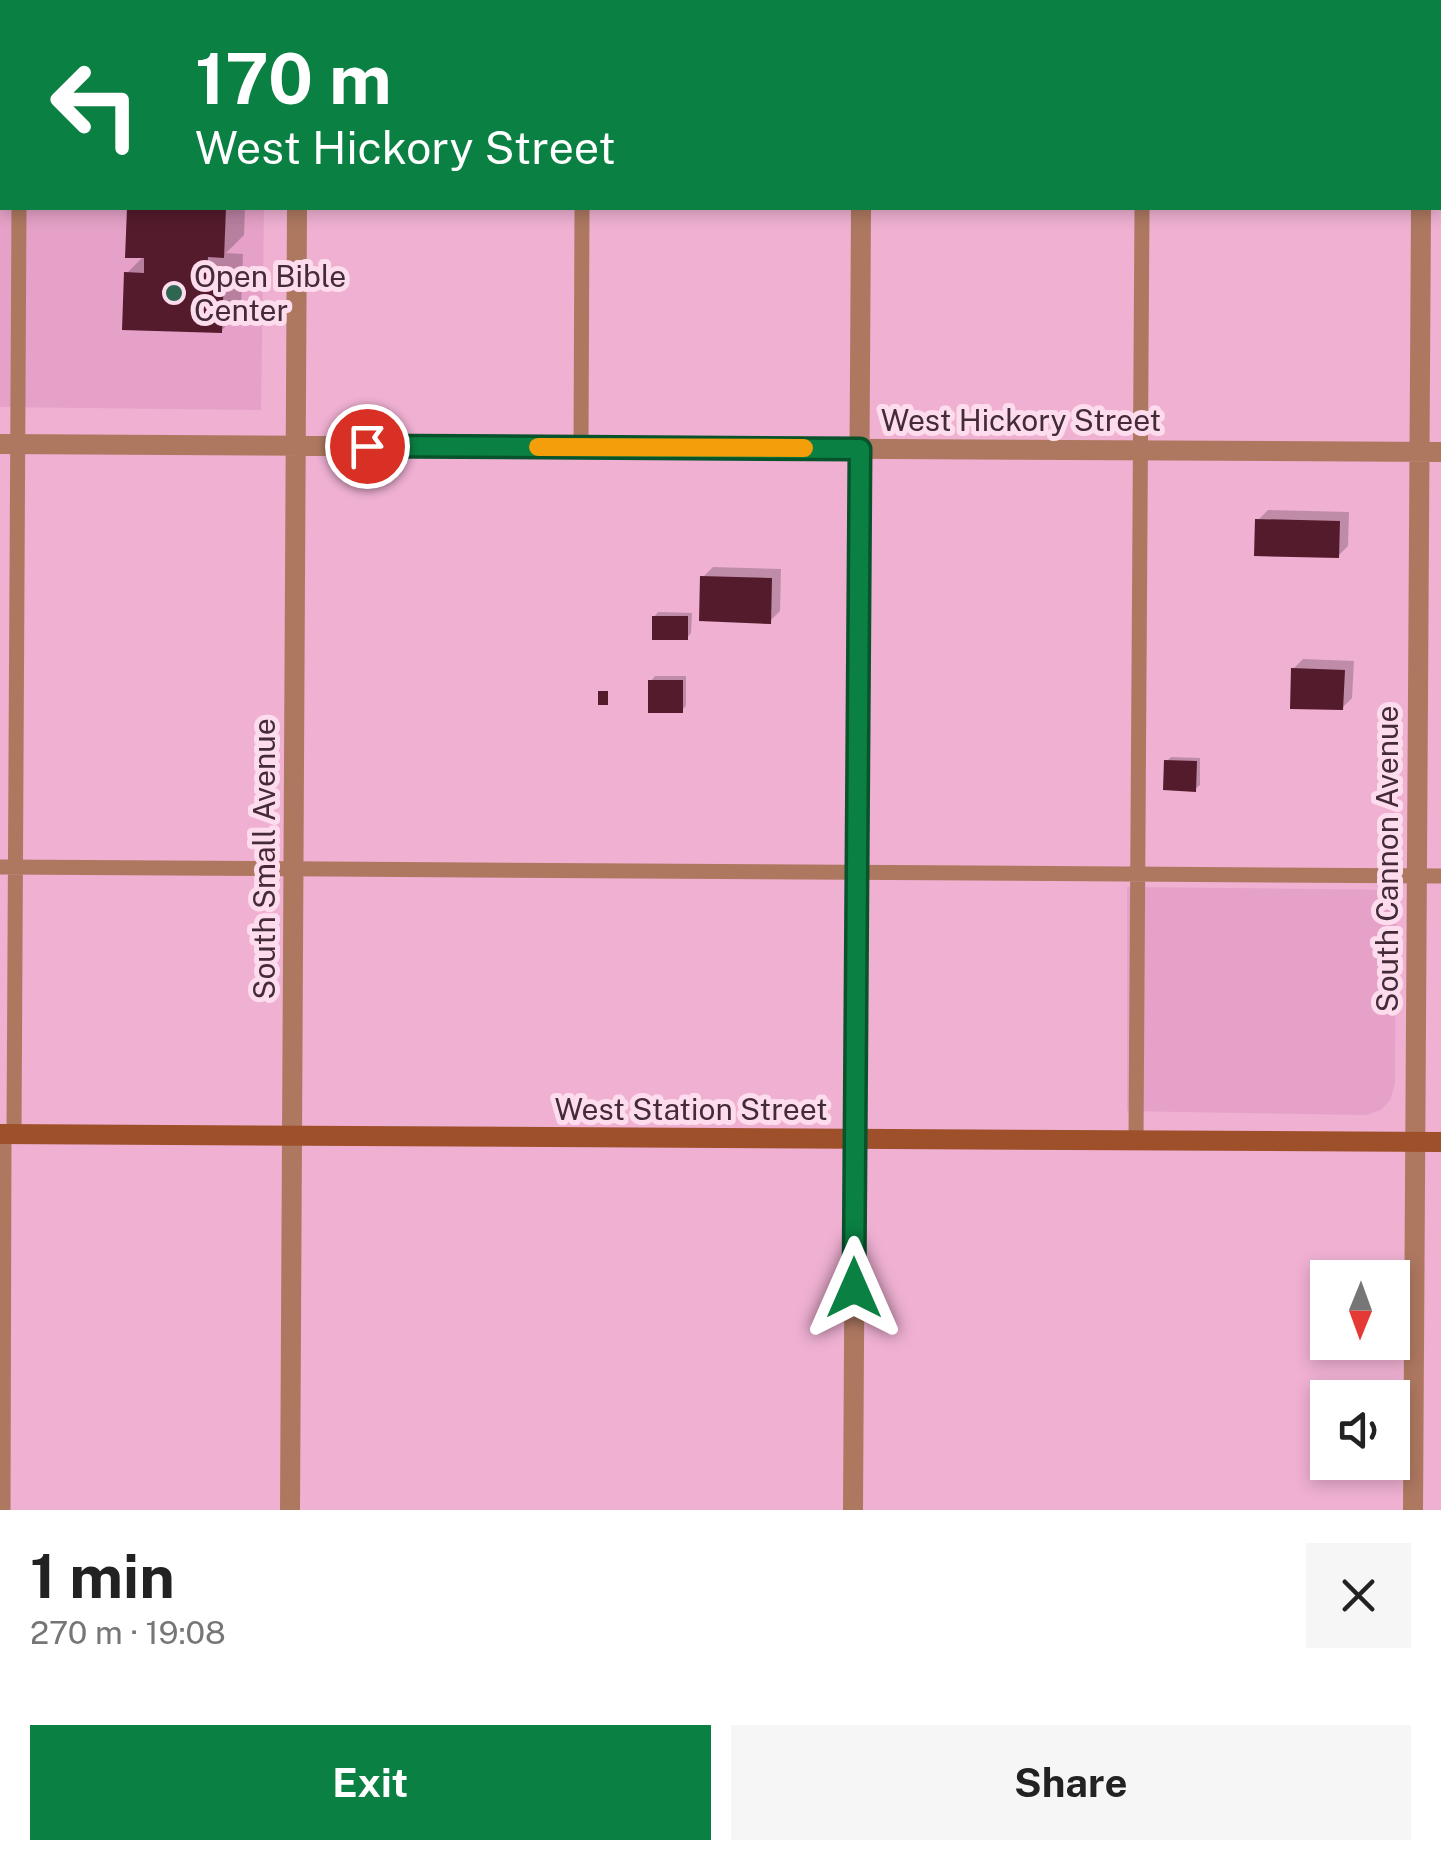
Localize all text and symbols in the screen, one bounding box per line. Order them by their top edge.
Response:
text: 170 m [195,37,392,120]
icon: left [30,40,160,170]
text: West Hickory Street [195,121,616,174]
place label: Open Bible Center [194,258,346,328]
marker: Open Bible Center [163,282,185,304]
street label: West Hickory Street [881,402,1161,438]
pin [325,404,410,489]
icon: arrive [340,419,395,474]
street label: South Cannon Avenue [1369,706,1405,1012]
street label: South Small Avenue [246,718,282,1000]
street label: West Station Street [554,1091,828,1127]
position arrow [802,1236,906,1340]
north arrow [1310,1260,1410,1360]
map controls [1310,1260,1410,1480]
button: sound [1310,1380,1410,1480]
text: 1 min [30,1541,175,1612]
button: close [1306,1543,1411,1648]
text: 270 m · 19:08 [30,1614,226,1651]
button: Exit [30,1725,711,1840]
button: Share [731,1725,1411,1840]

